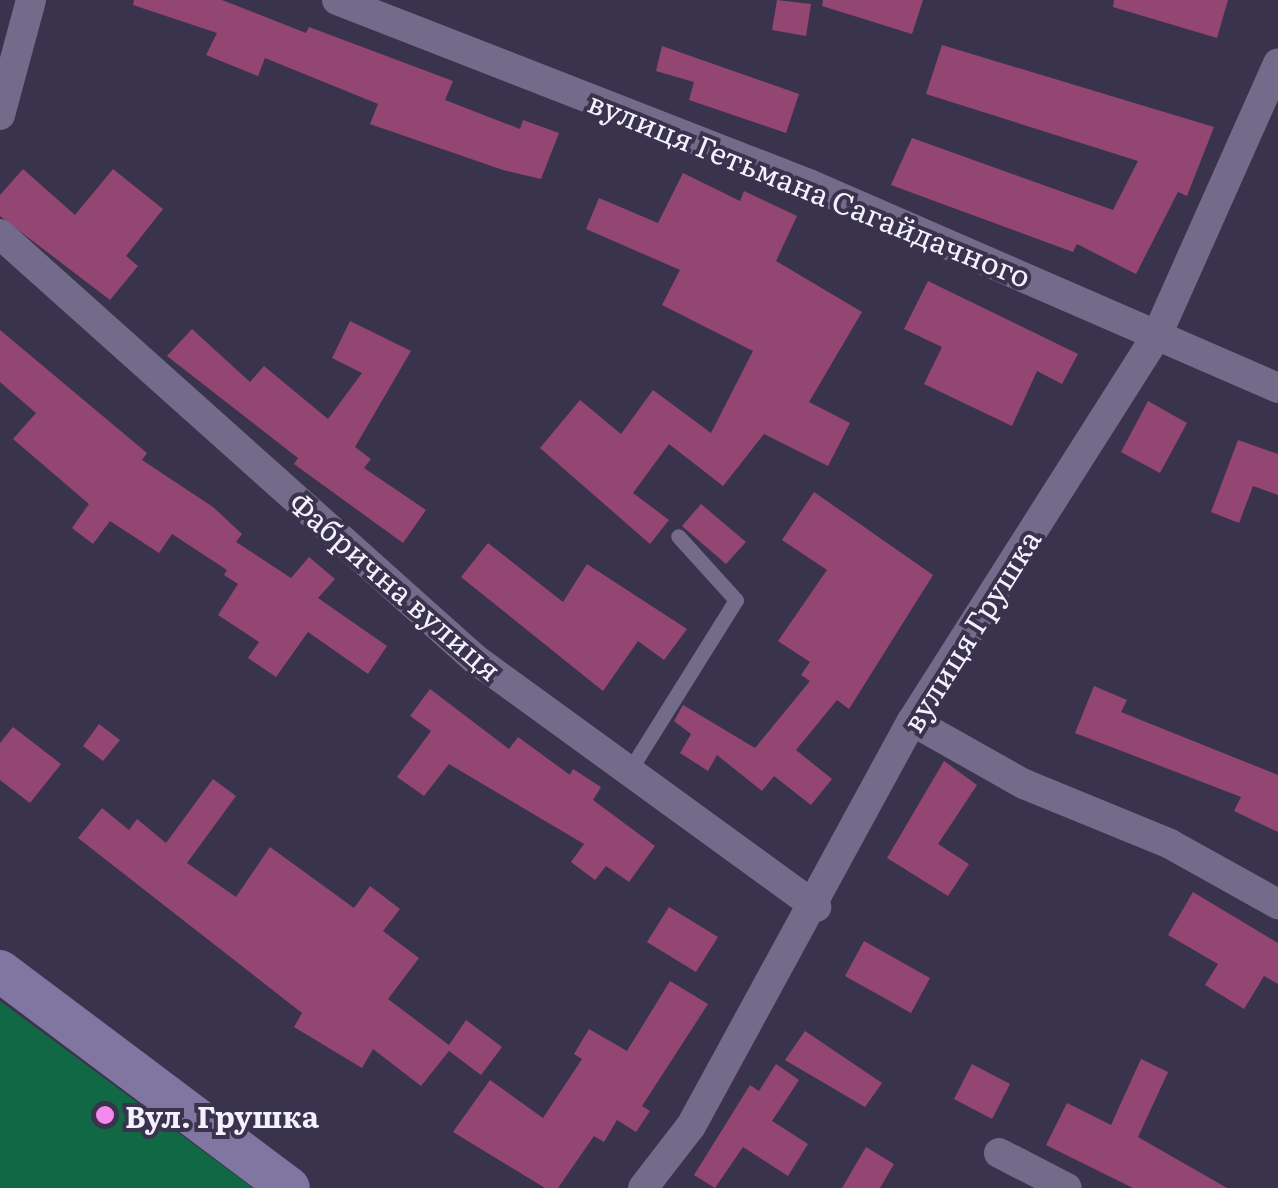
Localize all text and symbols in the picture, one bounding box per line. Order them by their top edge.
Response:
street label: вулиця Гетьмана Сагайдачного [584,83,1036,293]
street label: Фабрична вулиця [283,483,509,687]
street label: вулиця Грушка [893,522,1047,738]
place label: Вул. Грушка [125,1097,319,1133]
marker: Вул. Грушка [94,1104,116,1126]

